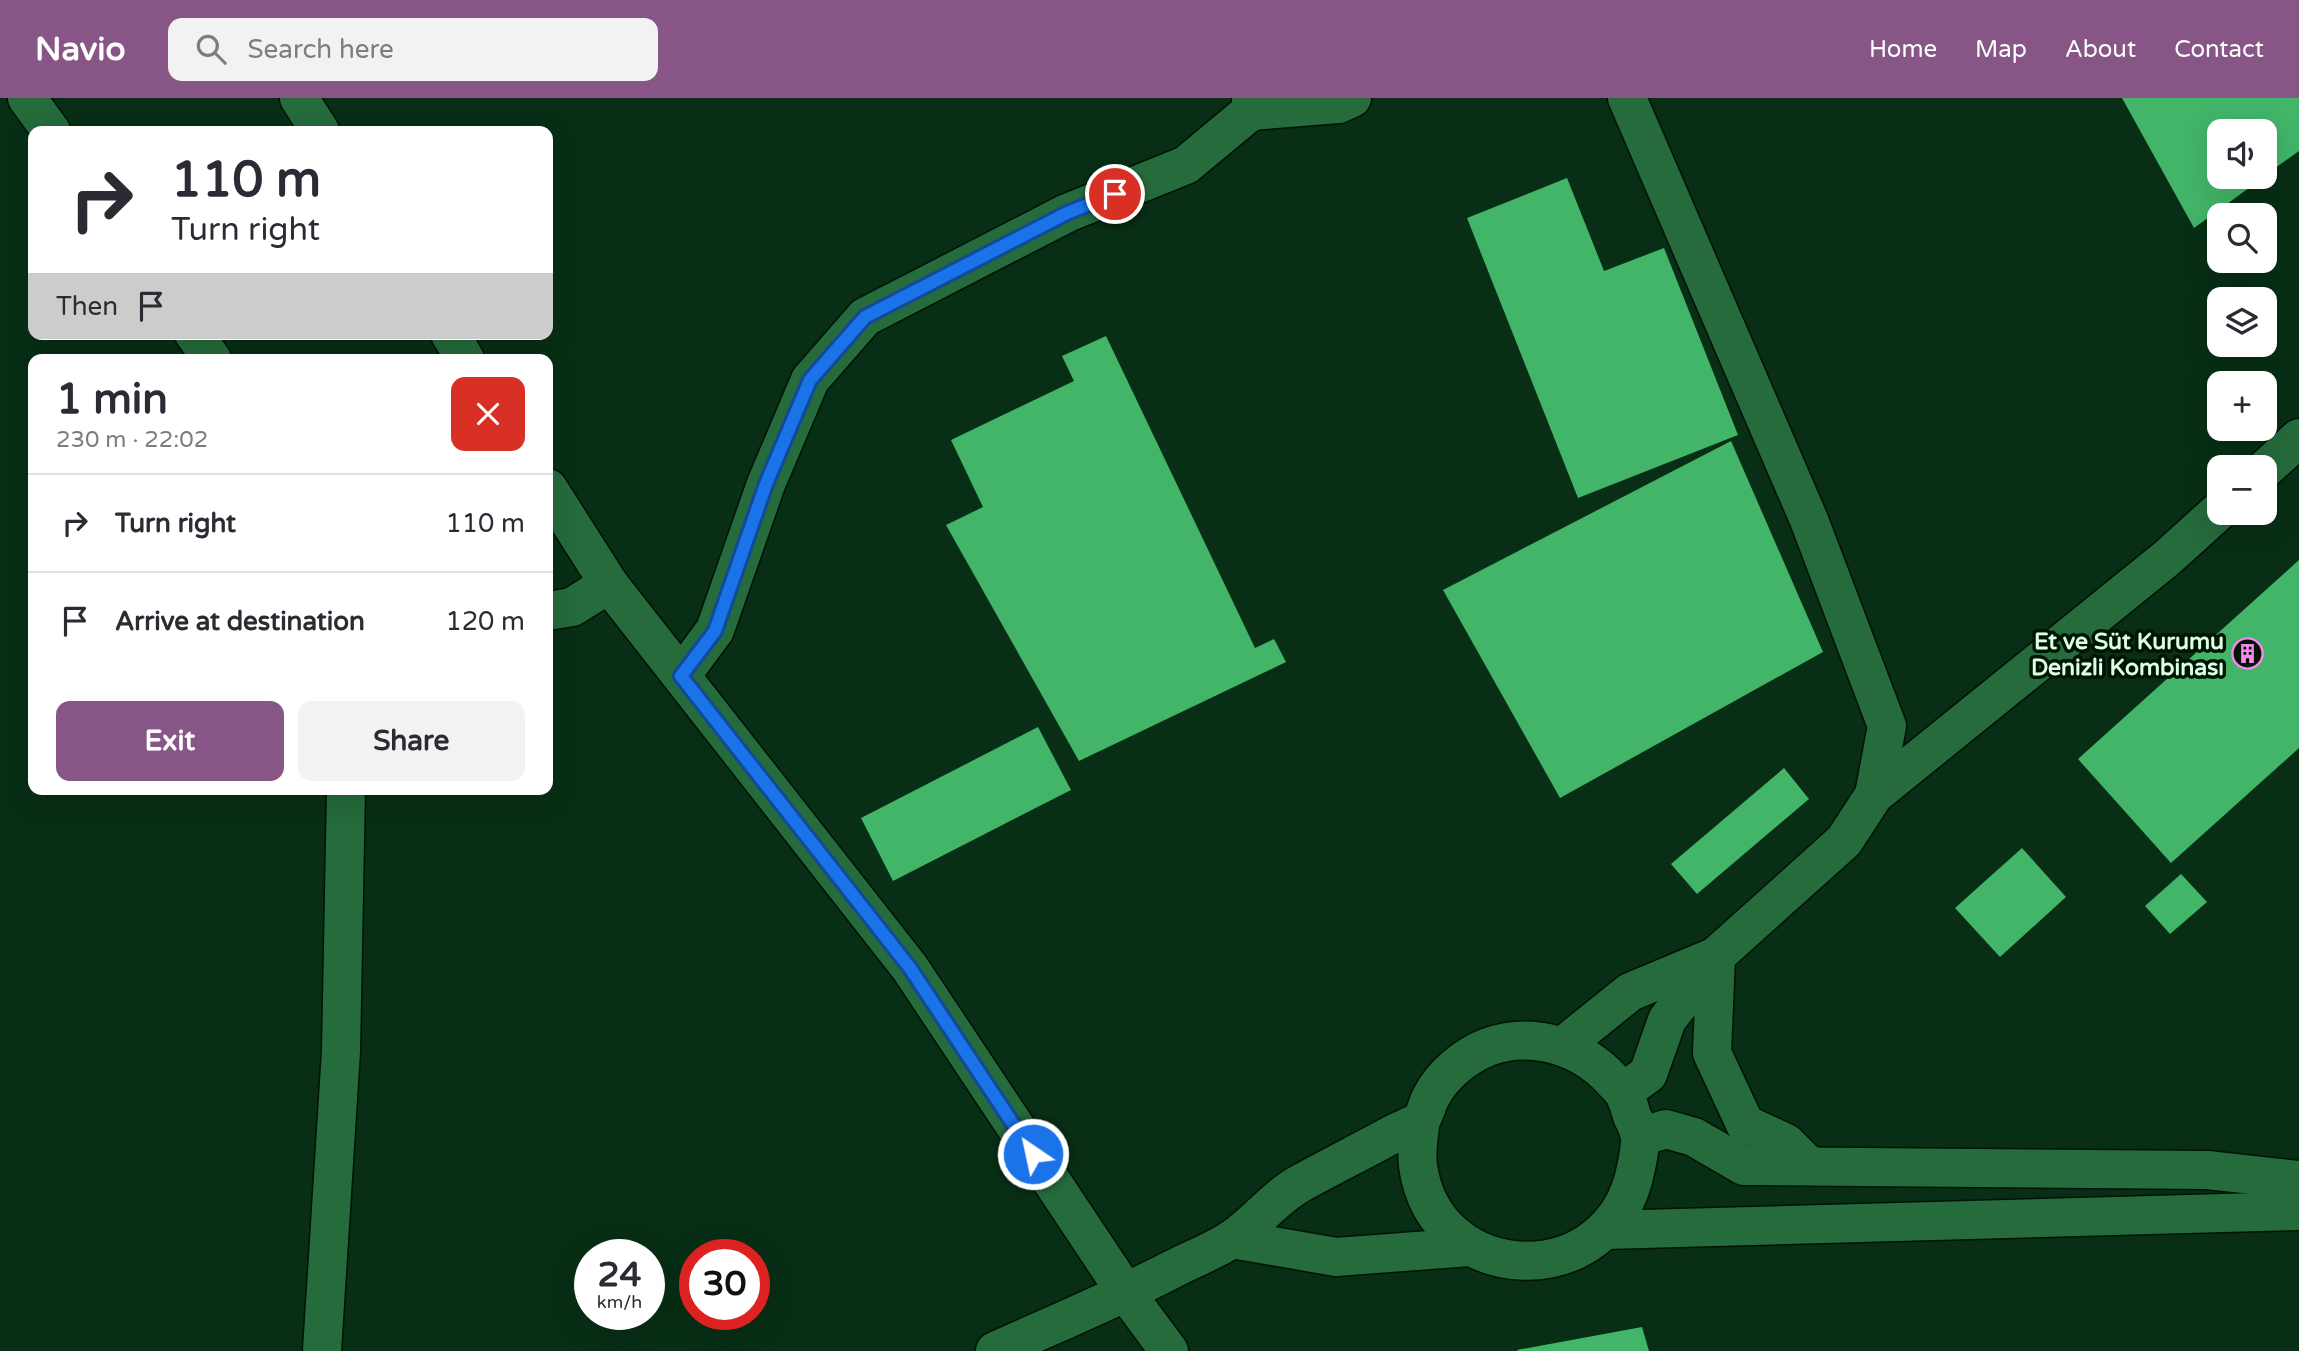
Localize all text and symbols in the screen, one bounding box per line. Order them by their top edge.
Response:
search box [168,18,658,81]
text: Navio [35,30,126,69]
icon: search [192,30,230,68]
text: Search here [248,34,394,65]
text: Home [1869,35,1937,64]
text: Map [1975,35,2027,64]
text: About [2065,35,2136,64]
text: Contact [2174,35,2264,64]
map controls [2207,119,2277,525]
button: sound [2207,119,2277,189]
text: 110 m [171,151,321,210]
icon: right [56,154,147,245]
pin [1085,164,1145,224]
icon: arrive [1096,175,1134,213]
button: search [2207,203,2277,273]
text: Turn right [171,211,320,249]
icon: arrive [132,287,170,325]
button: layers [2207,287,2277,357]
text: Then [56,291,118,322]
button: + [2207,371,2277,441]
text: 1 min [56,374,168,425]
button: close [451,377,525,451]
text: 230 m · 22:02 [56,426,208,454]
button: − [2207,455,2277,525]
icon: right [56,504,94,542]
text: Turn right [115,508,236,539]
text: 110 m [445,508,525,539]
icon: arrive [56,602,94,640]
text: Arrive at destination [115,606,365,637]
text: 120 m [445,606,525,637]
place label: Et ve Süt Kurumu Denizli Kombinası [2031,628,2224,682]
building icon: Et ve Süt Kurumu Denizli Kombinası [2230,637,2264,671]
button: Exit [56,701,284,781]
button: Share [298,701,525,781]
position arrow [996,1117,1070,1191]
speed limit sign: 30 [679,1239,770,1330]
text: 24 [598,1254,641,1296]
text: km/h [597,1291,642,1313]

